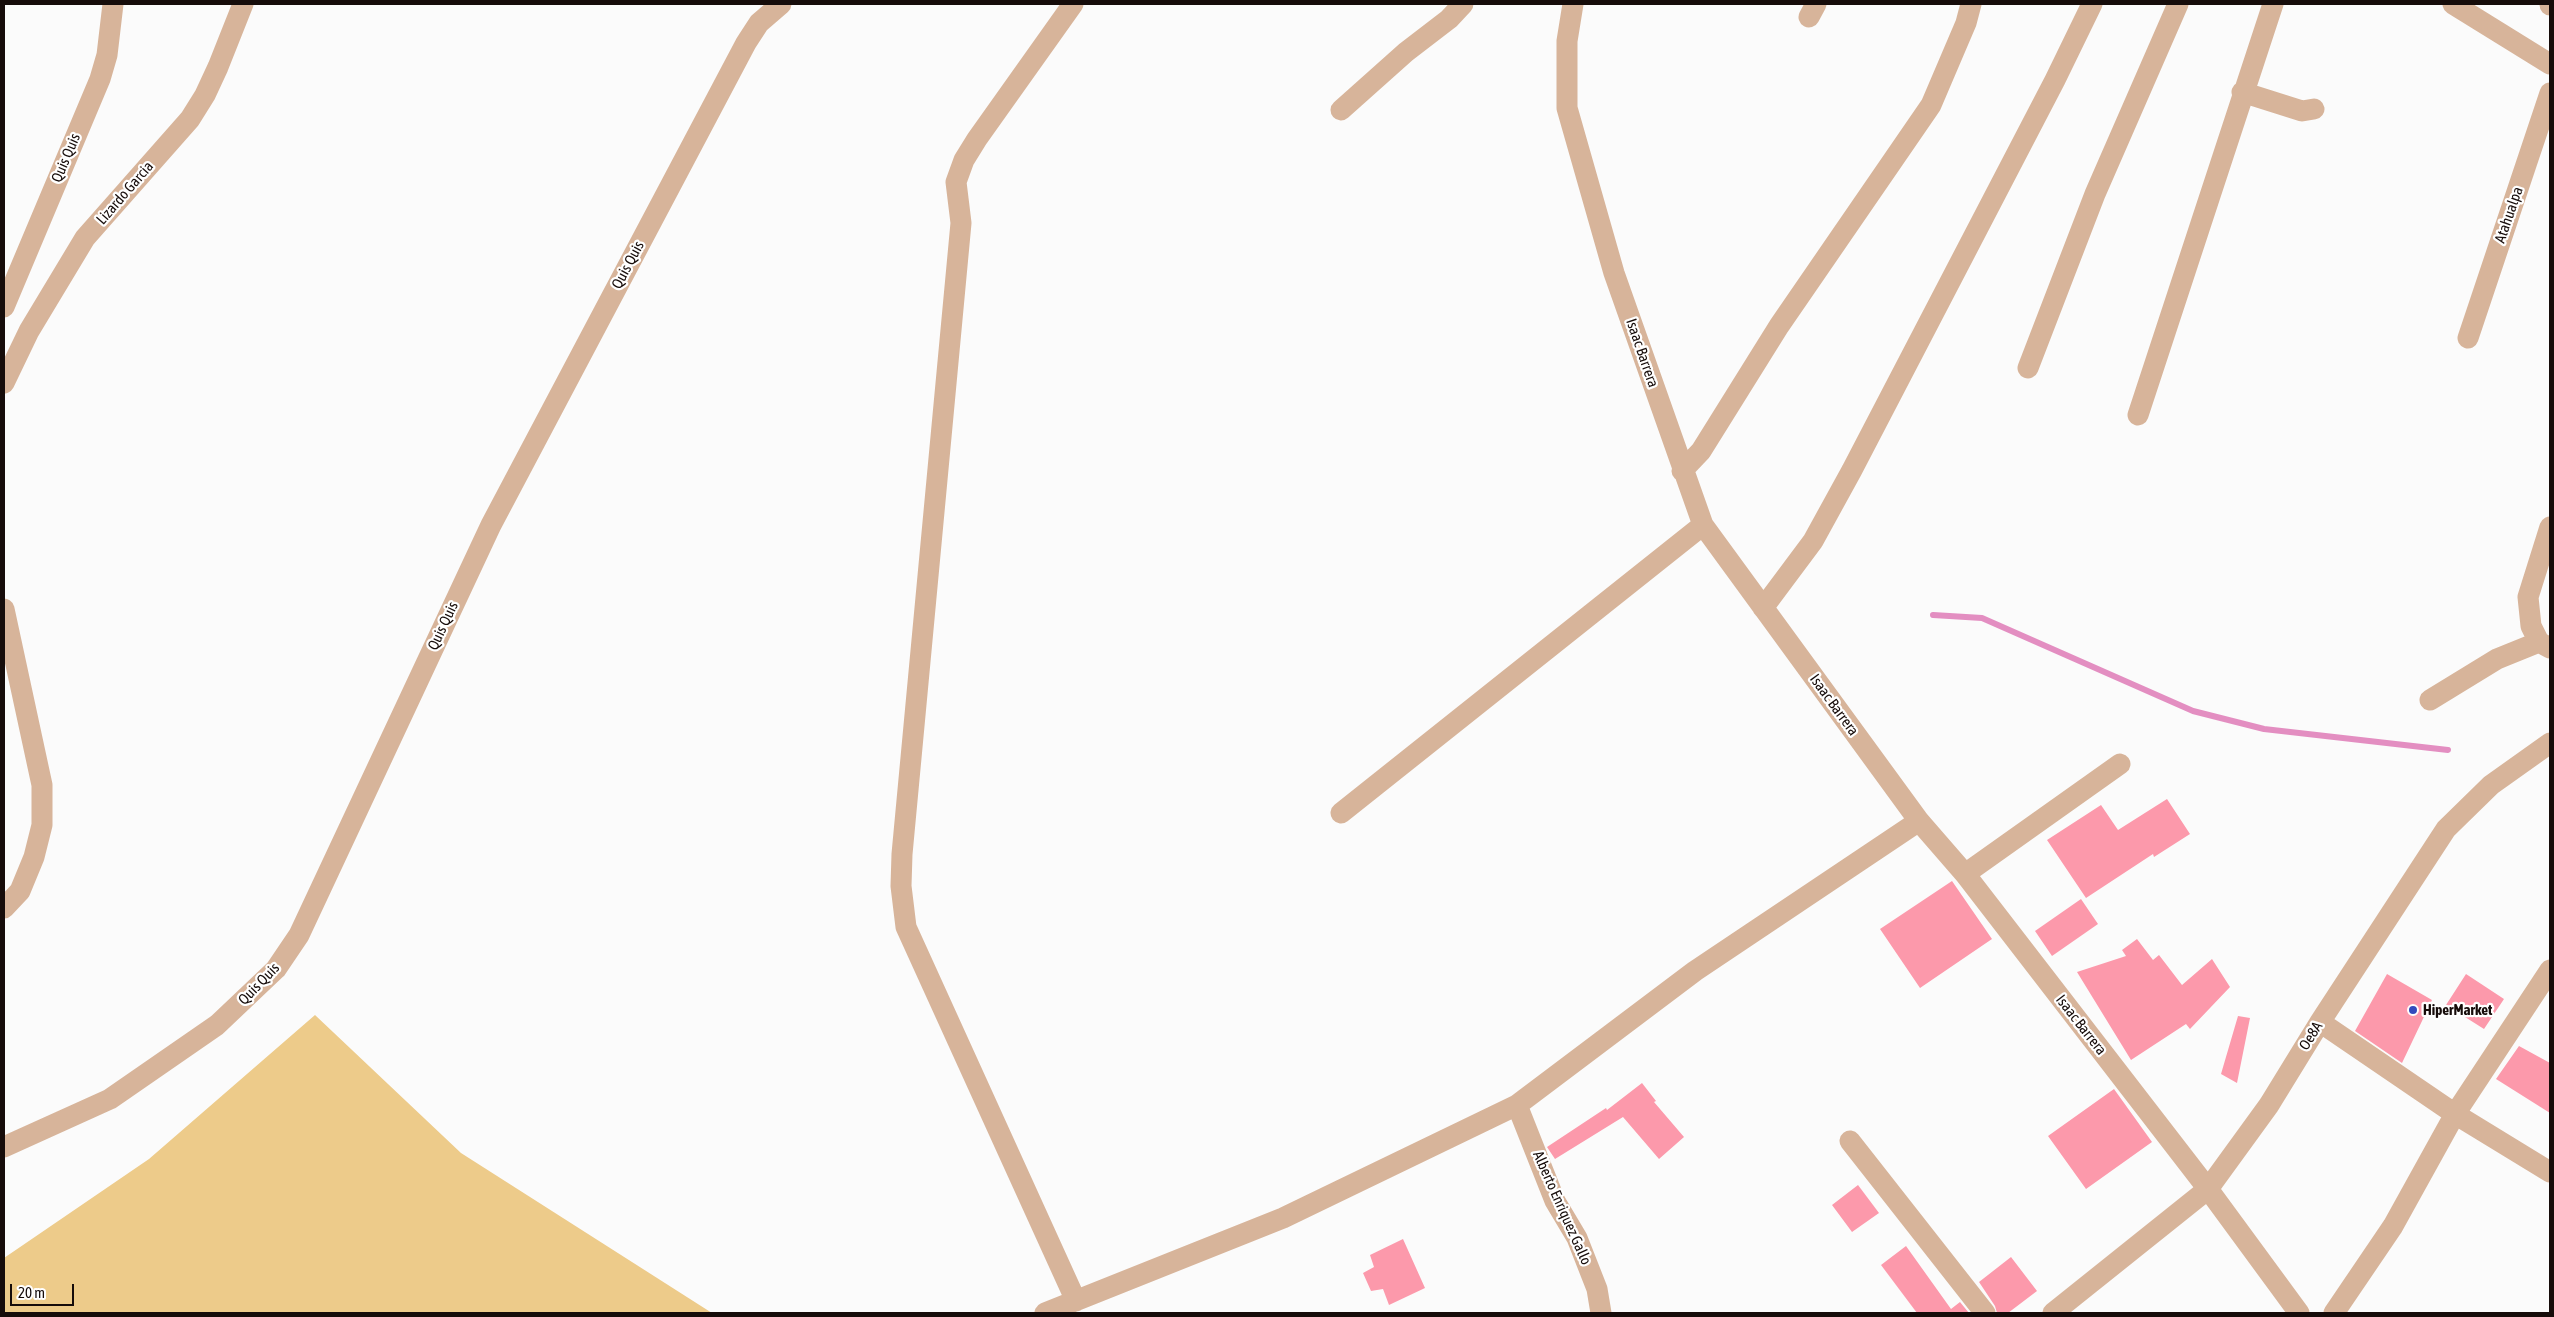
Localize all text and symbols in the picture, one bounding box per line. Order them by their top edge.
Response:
street label: Quis Quis [48,131,84,185]
street label: Lizardo Garcia [93,158,157,228]
street label: Atahualpa [2491,185,2527,245]
street label: Quis Quis [608,238,648,292]
street label: Isaac Barrera [1622,316,1662,390]
street label: Quis Quis [424,599,462,653]
street label: Isaac Barrera [1806,671,1862,739]
street label: Quis Quis [235,959,283,1009]
street label: Isaac Barrera [2052,991,2110,1059]
place label: HiperMarket [2423,1001,2492,1019]
marker: HiperMarket [2407,1004,2419,1016]
street label: Oe8A [2295,1019,2327,1053]
street label: Alberto Enriquez Gallo [1529,1148,1595,1268]
scale bar [12,1274,76,1306]
text: 20 m [18,1284,45,1301]

